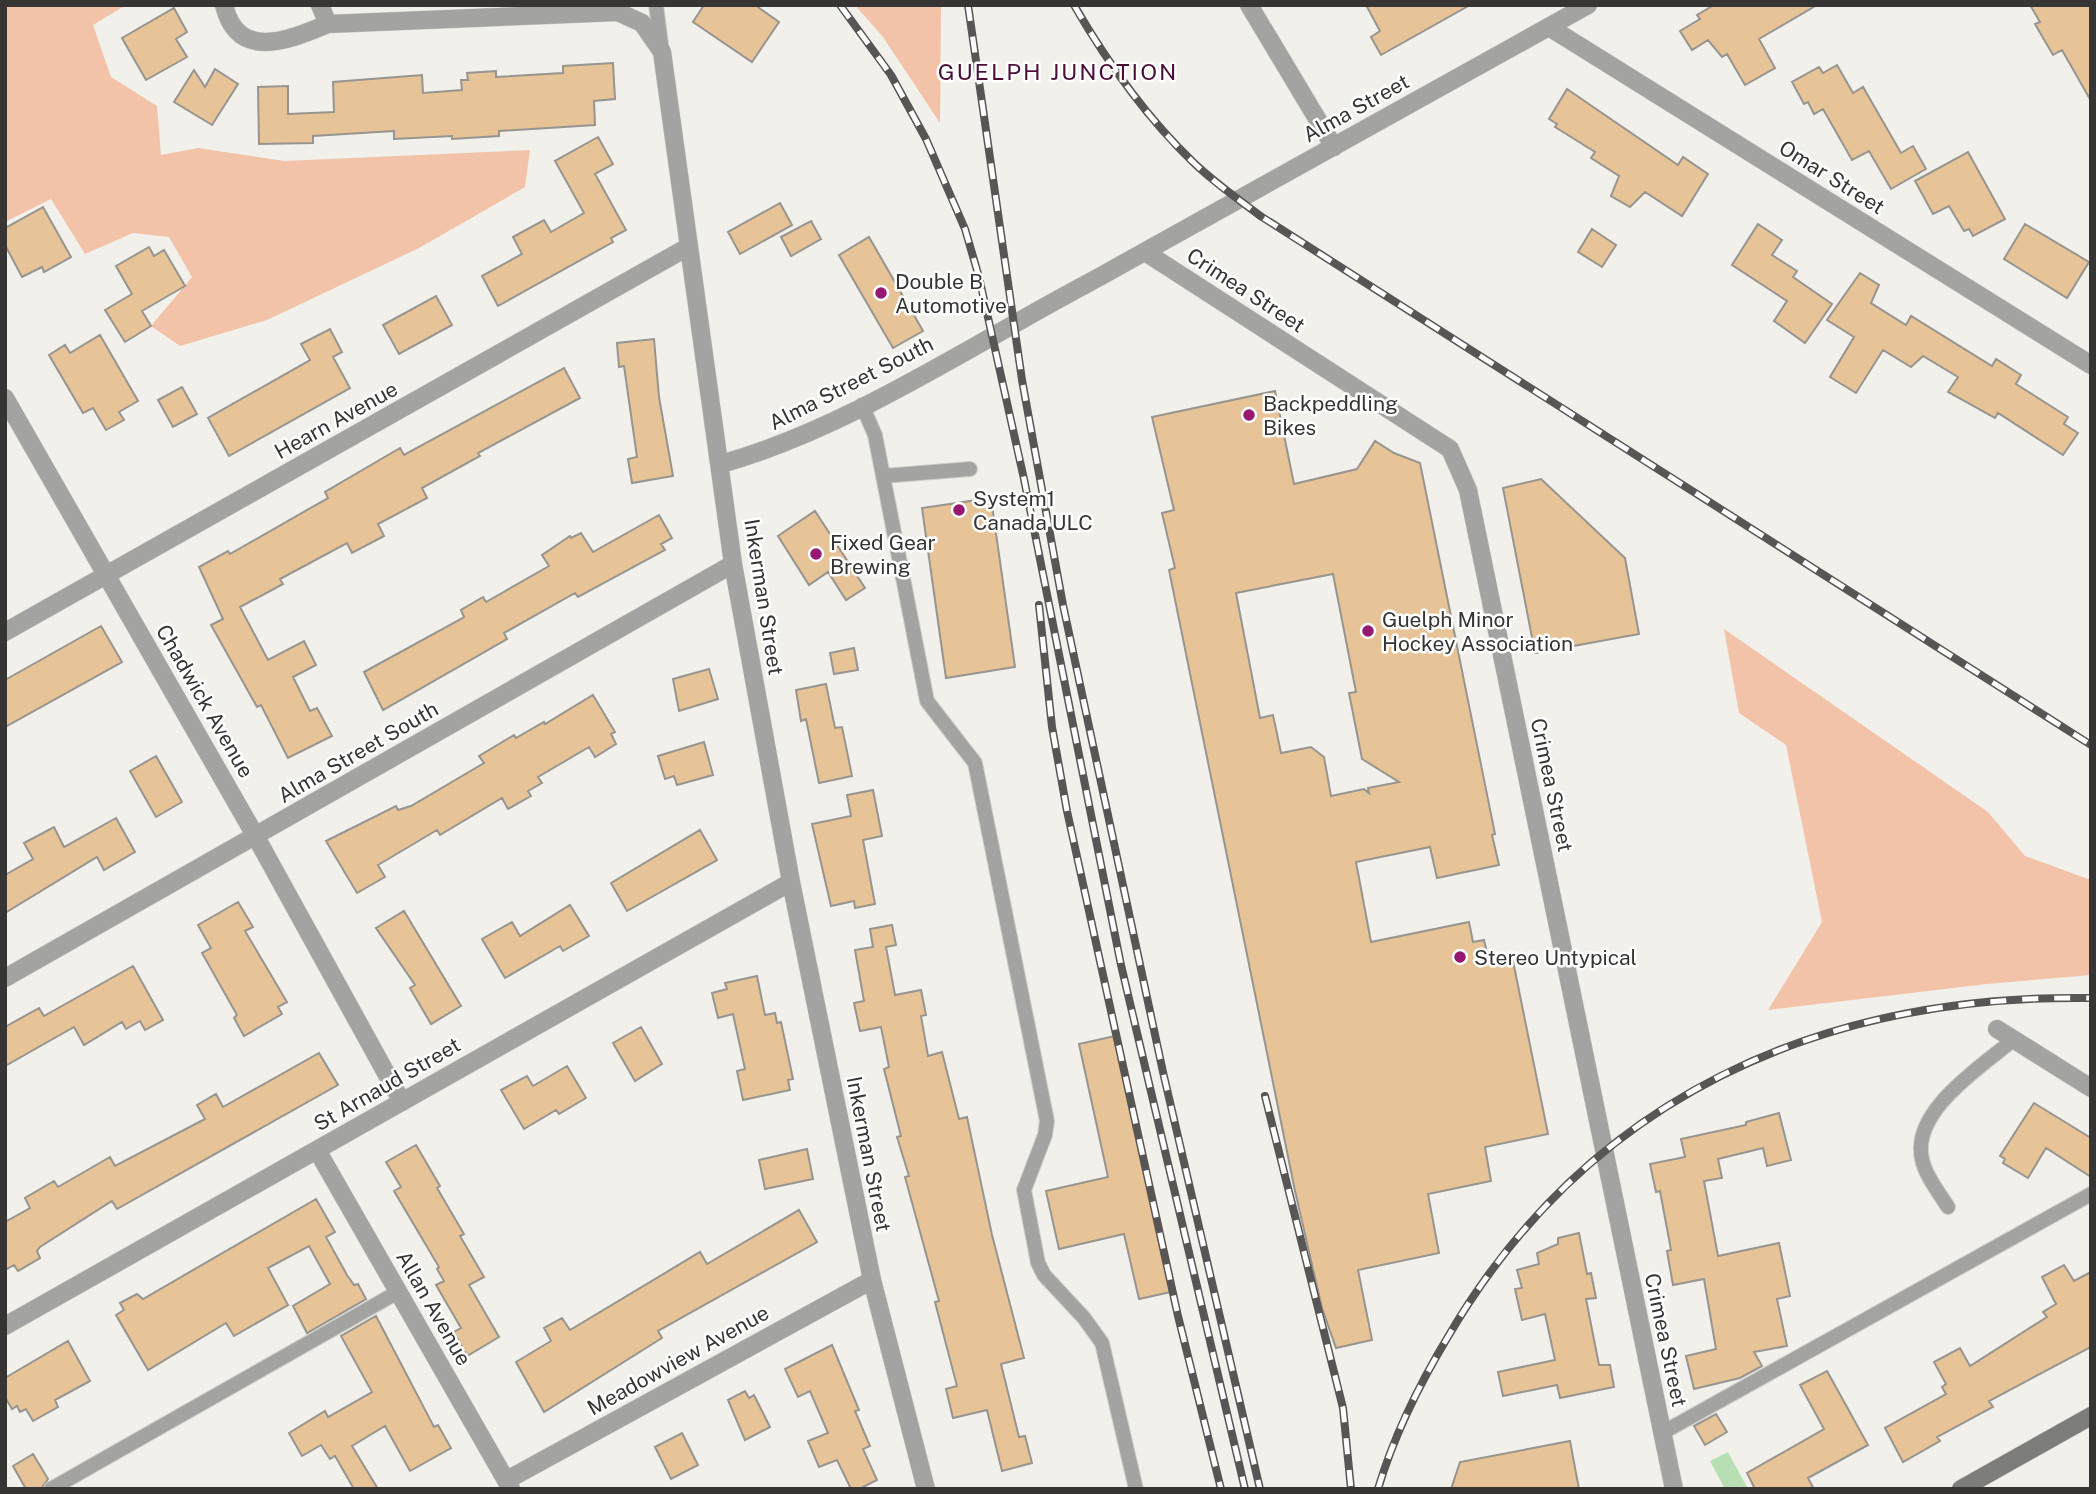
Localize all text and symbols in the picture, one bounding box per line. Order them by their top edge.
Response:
district label: GUELPH JUNCTION [938,58,1178,85]
street label: Alma Street [1299,69,1413,147]
street label: Omar Street [1775,135,1889,219]
street label: Crimea Street [1182,242,1310,338]
place label: Double B Automotive [895,269,1007,318]
marker: Double B Automotive [873,285,889,301]
street label: Alma Street South [765,331,937,435]
street label: Hearn Avenue [270,376,402,464]
place label: Backpeddling Bikes [1263,391,1398,440]
marker: Backpeddling Bikes [1241,407,1257,423]
place label: System1 Canada ULC [973,486,1093,535]
marker: System1 Canada ULC [951,502,967,518]
street label: Inkerman Street [739,517,789,677]
place label: Fixed Gear Brewing [830,530,936,579]
marker: Fixed Gear Brewing [808,546,824,562]
place label: Guelph Minor Hockey Association [1382,607,1573,656]
street label: Chadwick Avenue [151,620,259,782]
marker: Guelph Minor Hockey Association [1360,623,1376,639]
street label: Alma Street South [273,696,443,808]
street label: Crimea Street [1526,716,1578,854]
place label: Stereo Untypical [1474,945,1637,970]
marker: Stereo Untypical [1452,949,1468,965]
street label: St Arnaud Street [309,1032,465,1136]
street label: Inkerman Street [842,1074,896,1234]
street label: Allan Avenue [391,1246,477,1370]
street label: Crimea Street [1640,1271,1692,1409]
street label: Meadowview Avenue [583,1300,773,1420]

